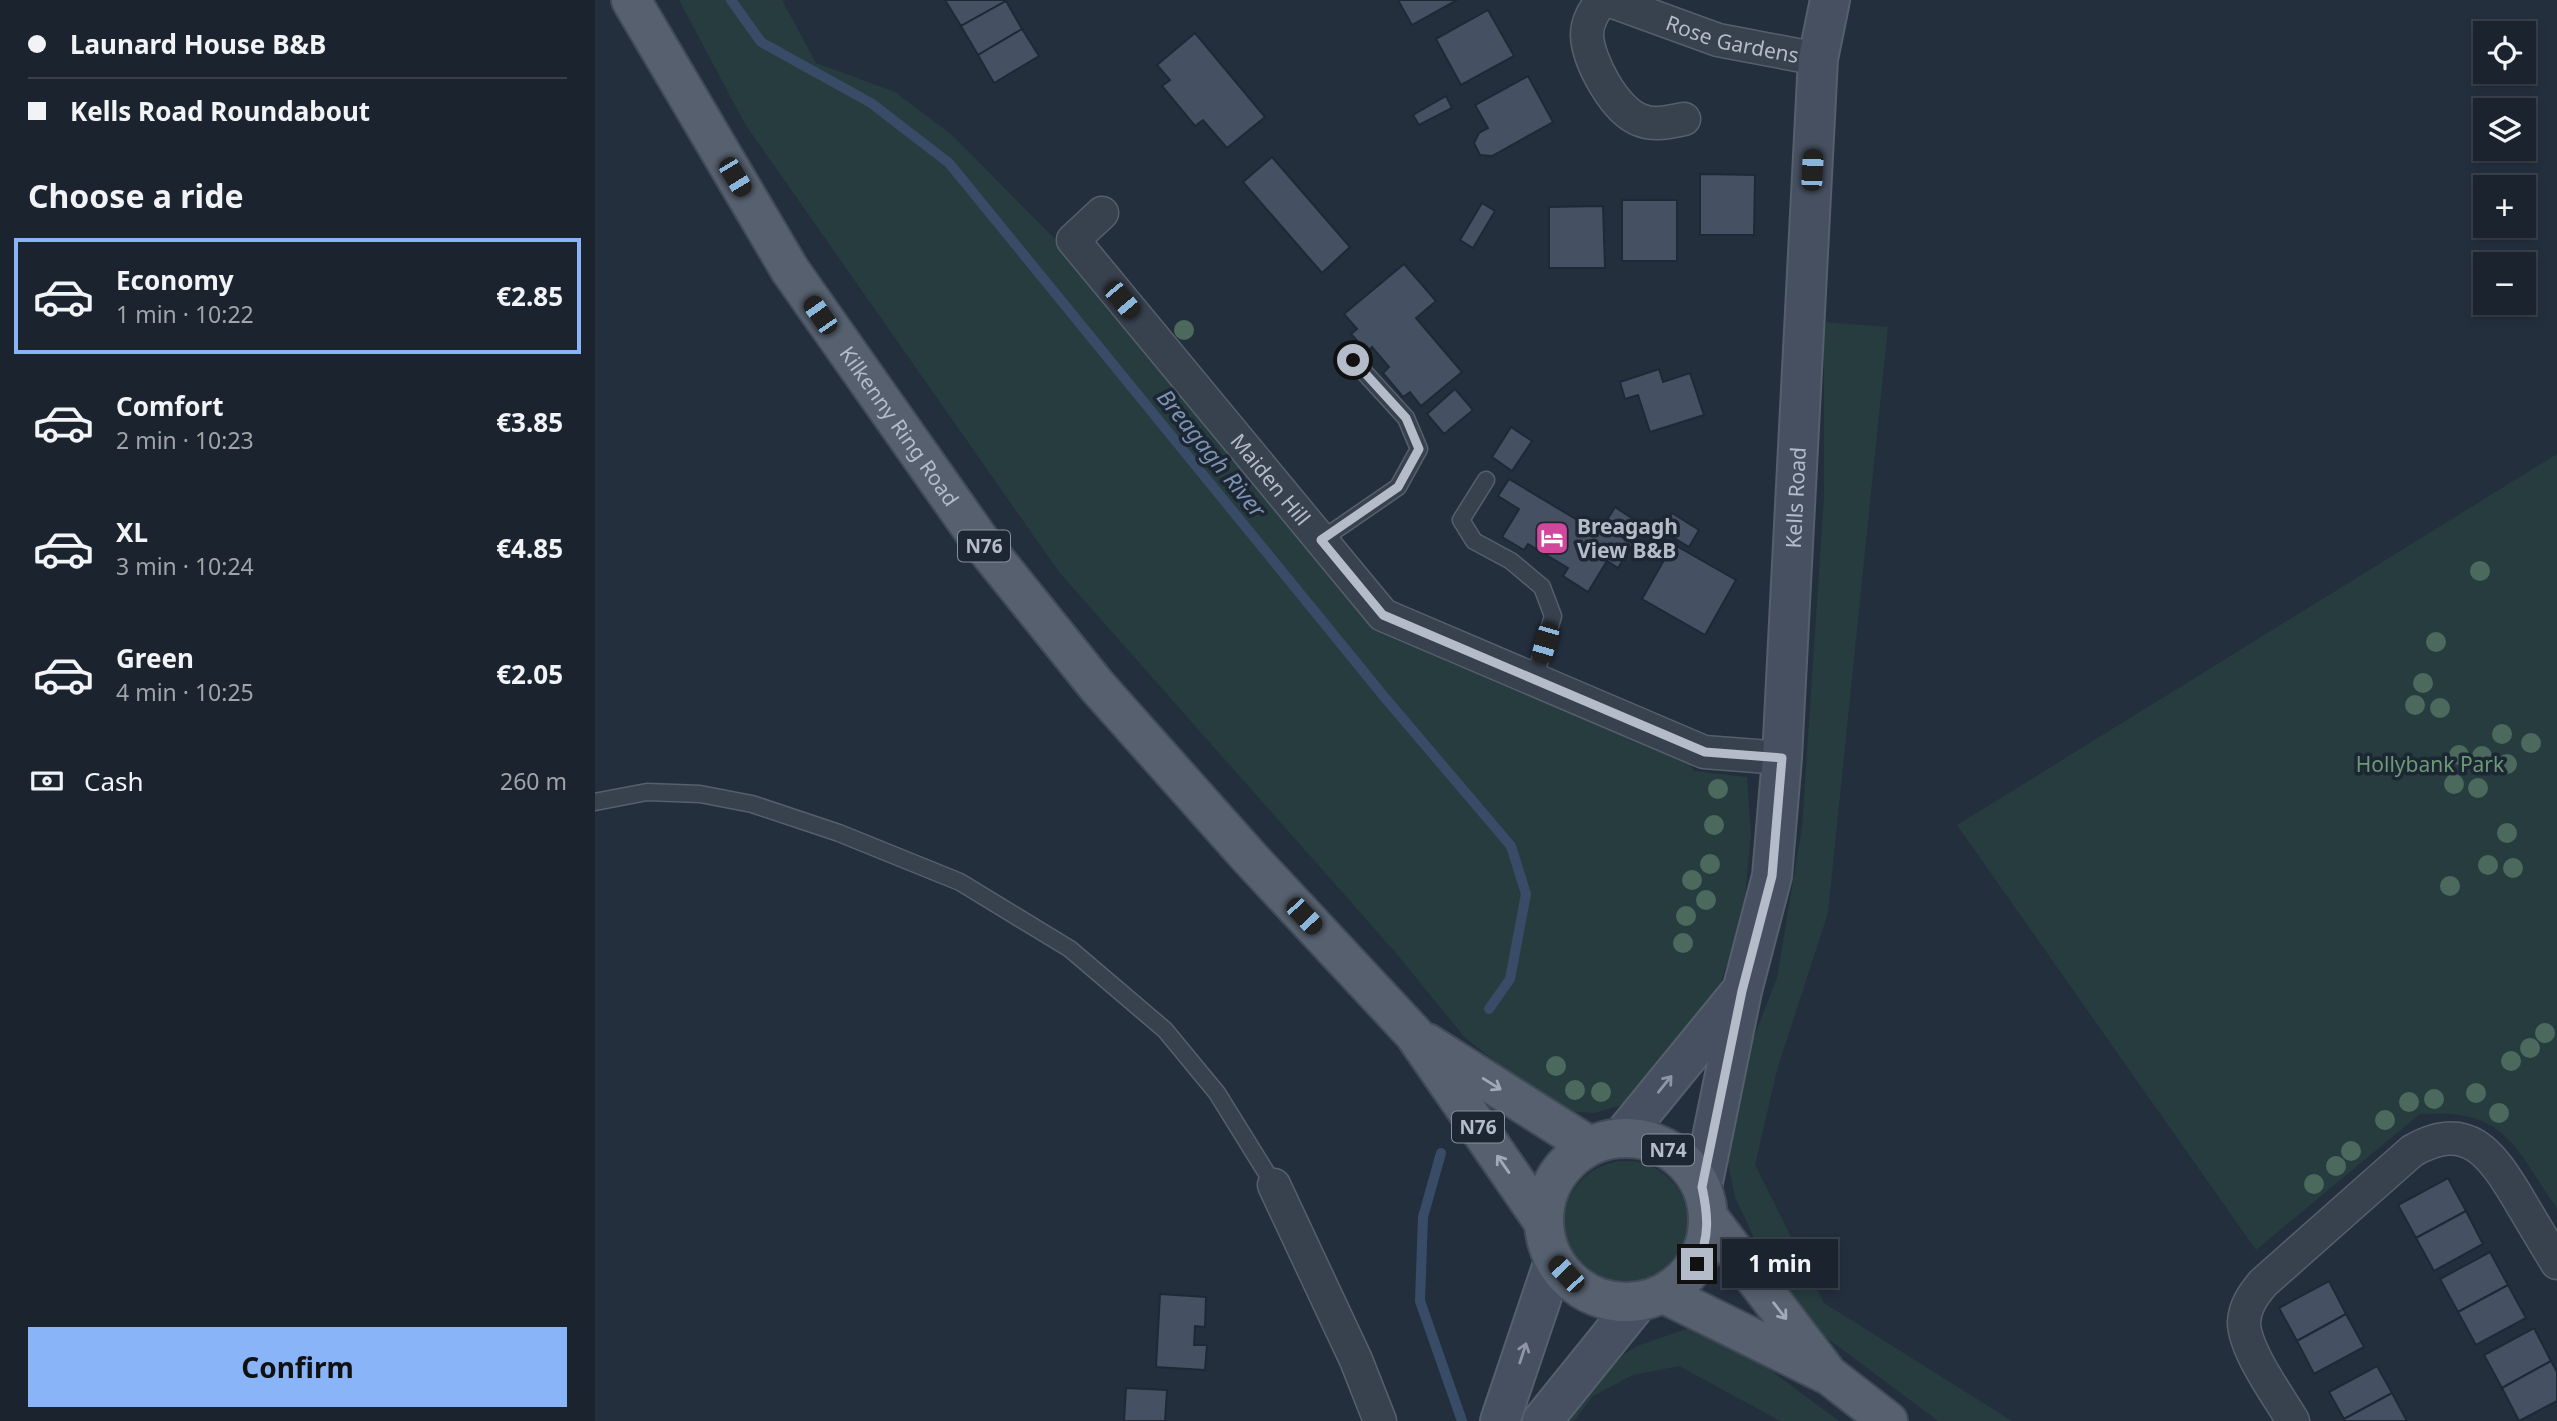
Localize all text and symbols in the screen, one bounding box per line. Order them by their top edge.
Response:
street label: Rose Gardens [1662,8,1801,69]
map controls [2473,21,2536,315]
button: locate [2473,21,2536,84]
text: Launard House B&B [70,26,326,62]
text: Kells Road Roundabout [70,93,370,129]
button: layers [2473,98,2536,161]
car [1801,148,1824,192]
car [716,154,755,200]
text: Choose a ride [28,174,244,217]
button: + [2473,175,2536,238]
button: − [2473,252,2536,315]
text: Economy [116,262,234,298]
icon: car [32,265,95,328]
car [1101,277,1144,323]
text: €2.85 [496,278,563,314]
car [800,292,841,338]
text: 1 min · 10:22 [116,298,254,330]
street label: Kilkenny Ring Road [834,340,965,512]
route start [1337,344,1369,376]
water label: Breagagh River [1150,382,1274,525]
text: Comfort [116,388,224,424]
icon: car [32,391,95,454]
text: €3.85 [496,404,563,440]
text: 2 min · 10:23 [116,424,254,456]
street label: Maiden Hill [1224,427,1317,531]
street label: Kells Road [1779,446,1812,549]
place label: Breagagh View B&B [1577,512,1678,564]
text: XL [116,514,148,550]
icon: car [32,517,95,580]
hotel icon: Breagagh View B&B [1533,519,1571,557]
text: €4.85 [496,530,563,566]
road number: N76 [958,530,1010,562]
text: 3 min · 10:24 [116,550,254,582]
car [1530,620,1561,666]
text: Green [116,640,194,676]
icon: car [32,643,95,706]
text: €2.05 [496,656,563,692]
text: 4 min · 10:25 [116,676,254,708]
park label: Hollybank Park [2356,750,2505,778]
icon: cash [28,762,66,800]
text: Cash [84,763,144,799]
text: 260 m [500,765,567,797]
car [1282,893,1327,939]
one-way arrow [1658,1076,1673,1094]
one-way arrow [1481,1077,1501,1091]
road number: N76 [1452,1112,1504,1142]
road number: N74 [1642,1134,1694,1166]
one-way arrow [1496,1155,1510,1174]
callout: 1 min [1721,1240,1837,1288]
text: 1 min [1748,1247,1812,1279]
route end [1681,1248,1713,1280]
car [1544,1251,1589,1297]
one-way arrow [1773,1302,1788,1320]
button: Confirm [28,1327,567,1407]
one-way arrow [1518,1342,1530,1364]

